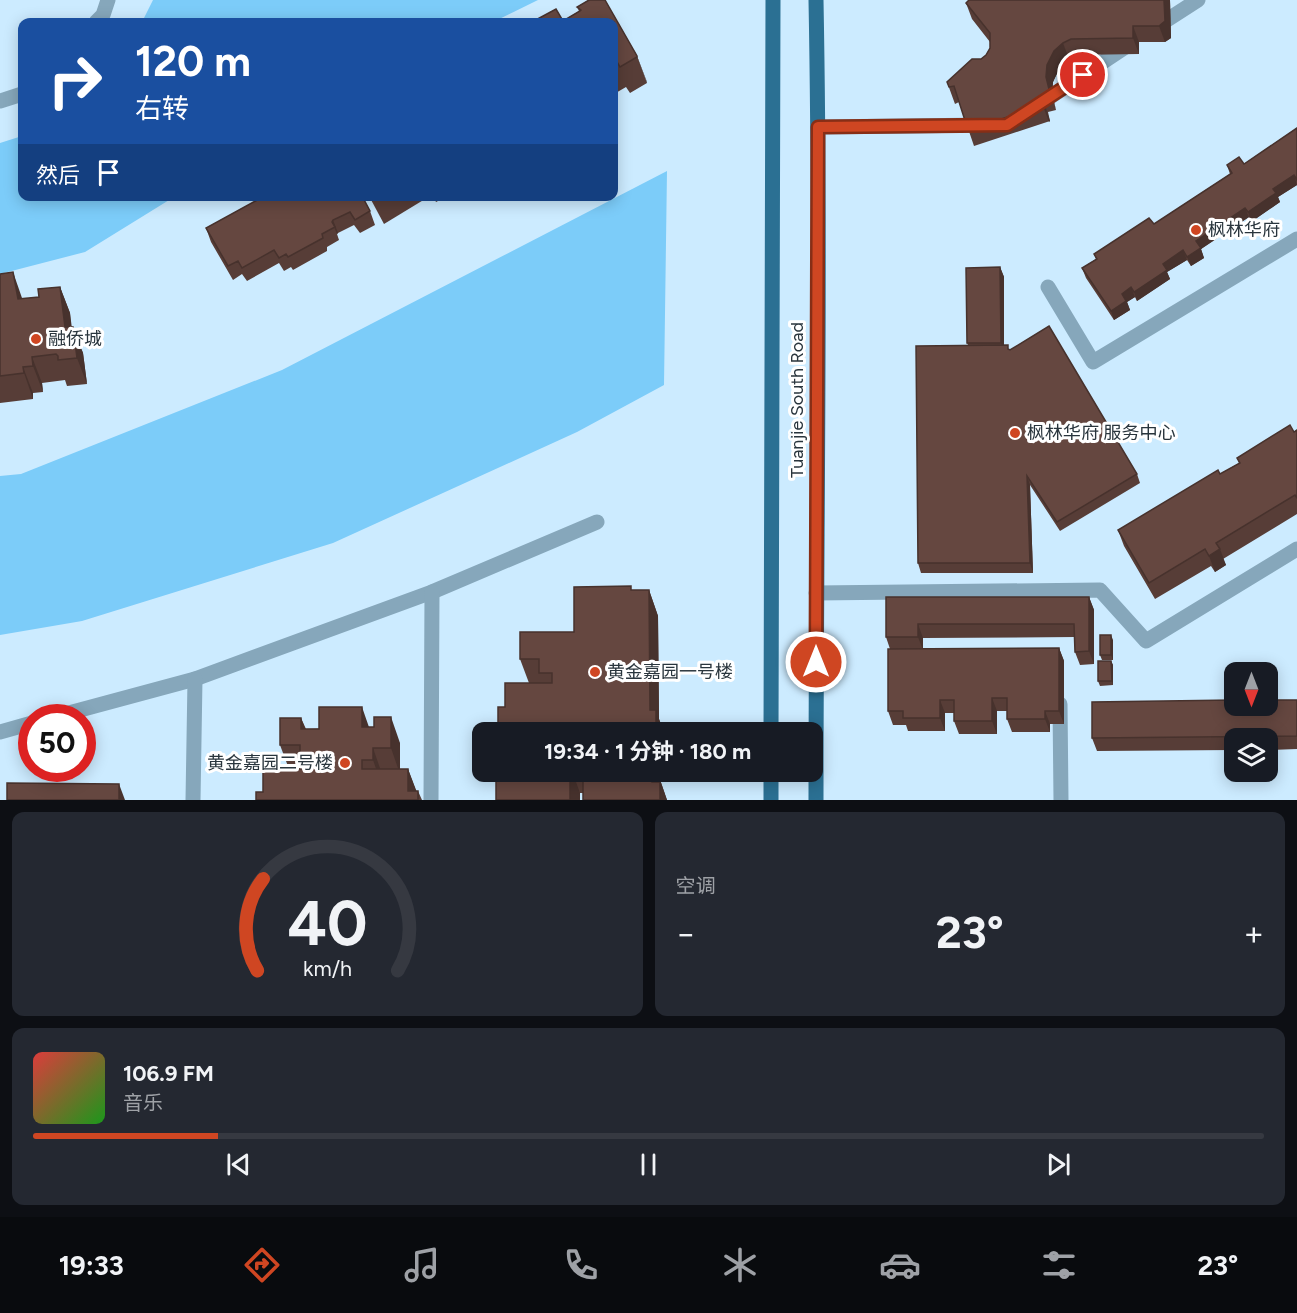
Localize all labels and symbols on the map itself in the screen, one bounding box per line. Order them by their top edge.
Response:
pin [1057,49,1108,100]
place label: 枫林华府 [1208,219,1280,241]
marker: 枫林华府 [1189,223,1203,237]
street label: Tuanjie South Road [786,322,808,478]
place label: 融侨城 [48,328,102,350]
marker: 融侨城 [29,332,43,346]
place label: 枫林华府 服务中心 [1027,422,1175,444]
marker: 枫林华府 服务中心 [1008,426,1022,440]
position arrow [784,630,848,694]
place label: 黄金嘉园一号楼 [607,661,733,683]
north arrow [1224,662,1278,716]
marker: 黄金嘉园一号楼 [588,665,602,679]
speed limit sign: 50 [18,704,96,782]
place label: 黄金嘉园二号楼 [207,752,333,774]
marker: 黄金嘉园二号楼 [338,756,352,770]

